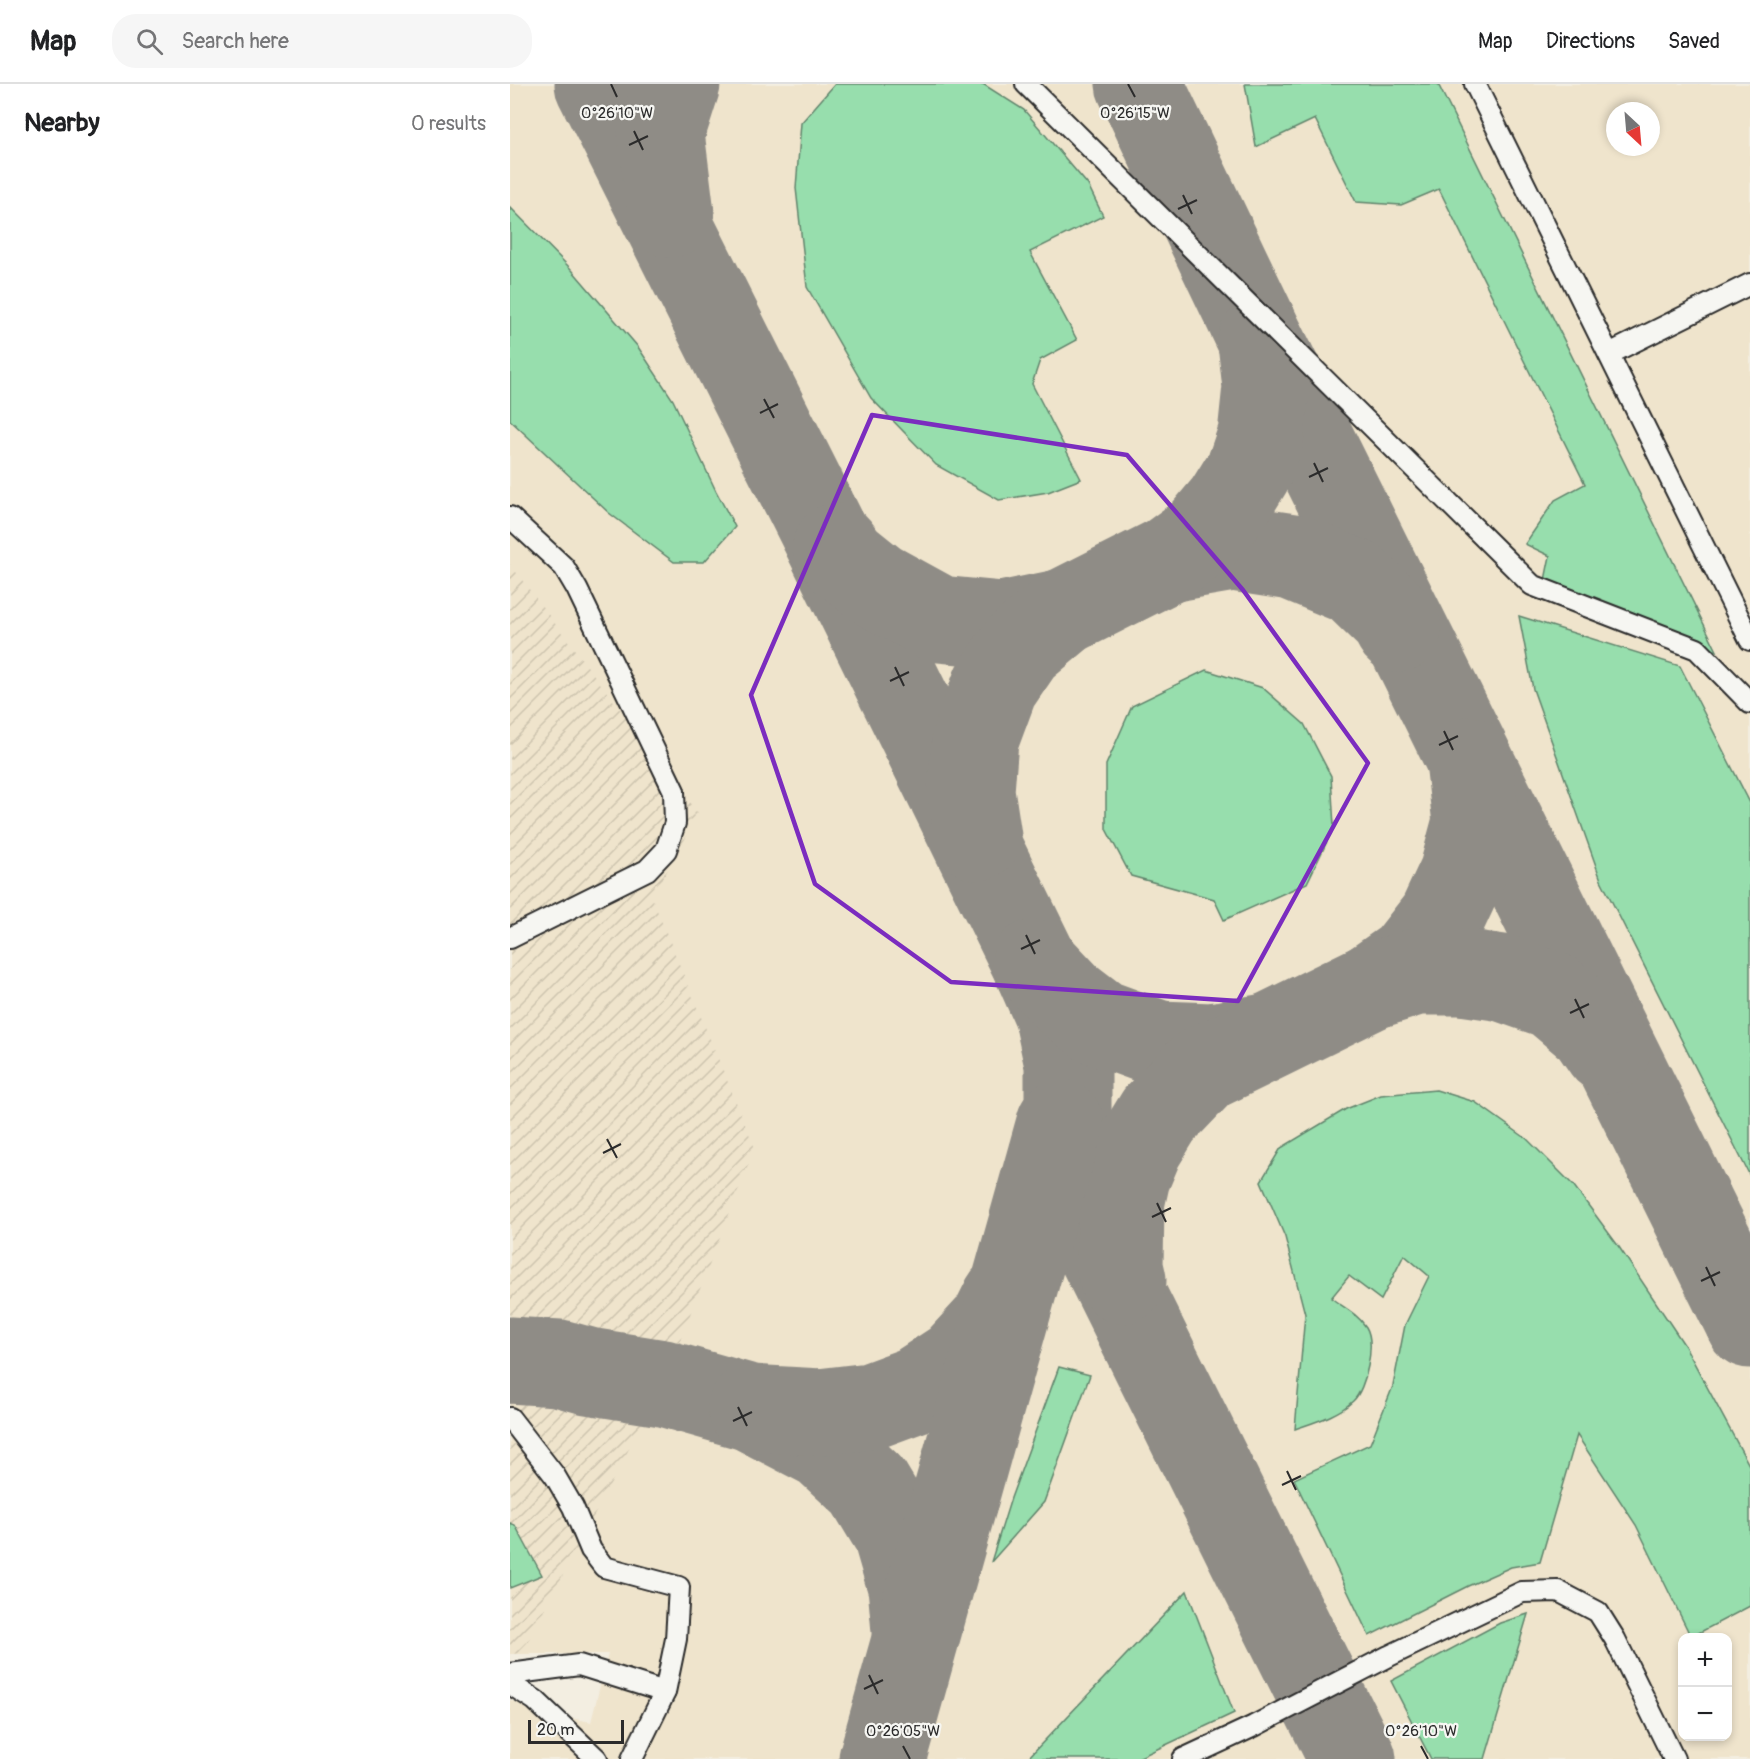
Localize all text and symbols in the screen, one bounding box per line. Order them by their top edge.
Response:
search box [112,14,532,68]
text: Map [30,24,76,59]
icon: search [133,25,166,58]
text: Search here [181,27,289,55]
text: Map [1478,28,1513,55]
text: Directions [1546,28,1635,55]
text: Saved [1668,28,1720,55]
north arrow [1606,102,1660,156]
text: 0°26'10"W [581,104,653,123]
text: 0°26'15"W [1100,104,1170,123]
text: Nearby [24,107,100,139]
text: 0 results [411,111,486,136]
map controls [1678,1633,1732,1741]
button: + [1678,1633,1732,1687]
button: − [1678,1687,1732,1741]
scale bar [528,1717,624,1744]
text: 20 m [537,1720,575,1740]
text: 0°26'05"W [866,1722,940,1741]
text: 0°26'10"W [1385,1722,1457,1741]

